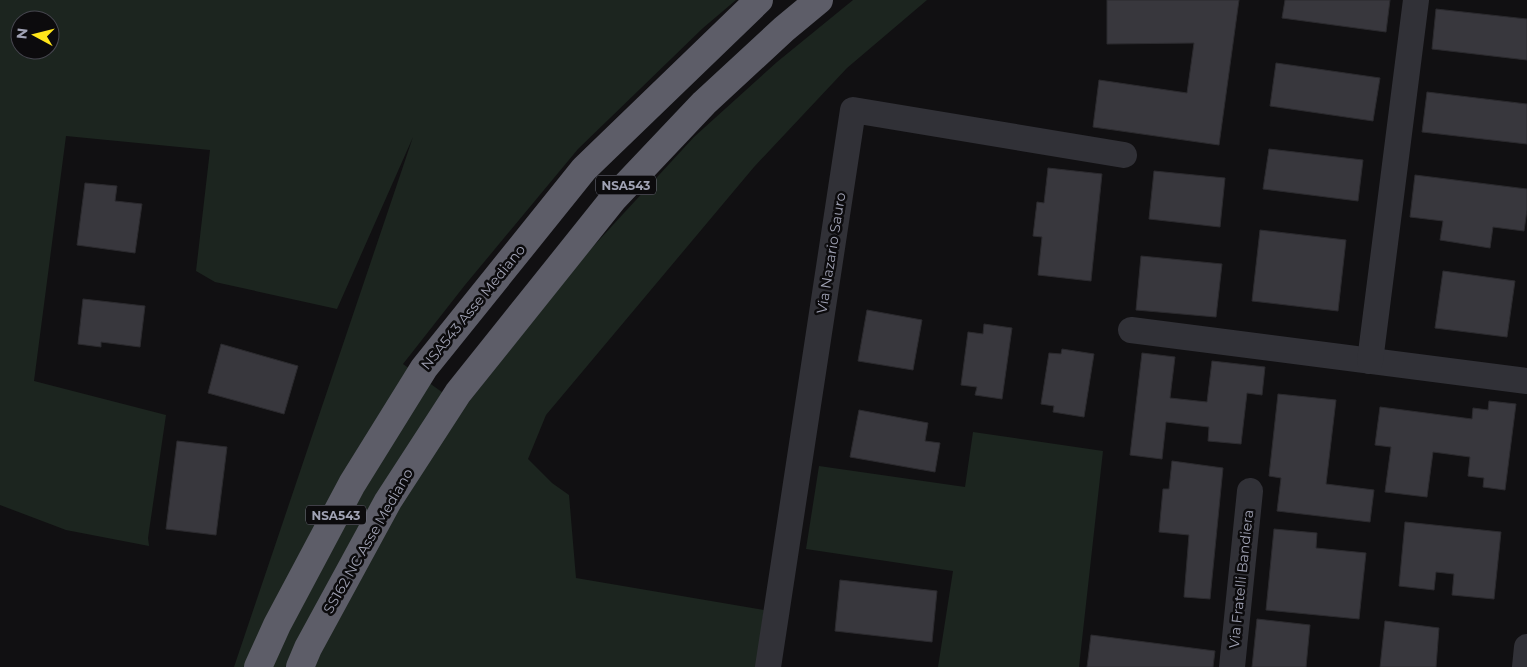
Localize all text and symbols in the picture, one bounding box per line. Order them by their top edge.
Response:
north arrow [10,10,60,60]
text: N [12,27,32,40]
road number: NSA543 [596,176,656,194]
street label: Via Nazario Sauro [813,191,850,315]
street label: NSA543 Asse Mediano [417,241,529,373]
street label: SS162 NC Asse Mediano [319,465,417,617]
road number: NSA543 [306,506,366,524]
street label: Via Fratelli Bandiera [1225,509,1257,649]

